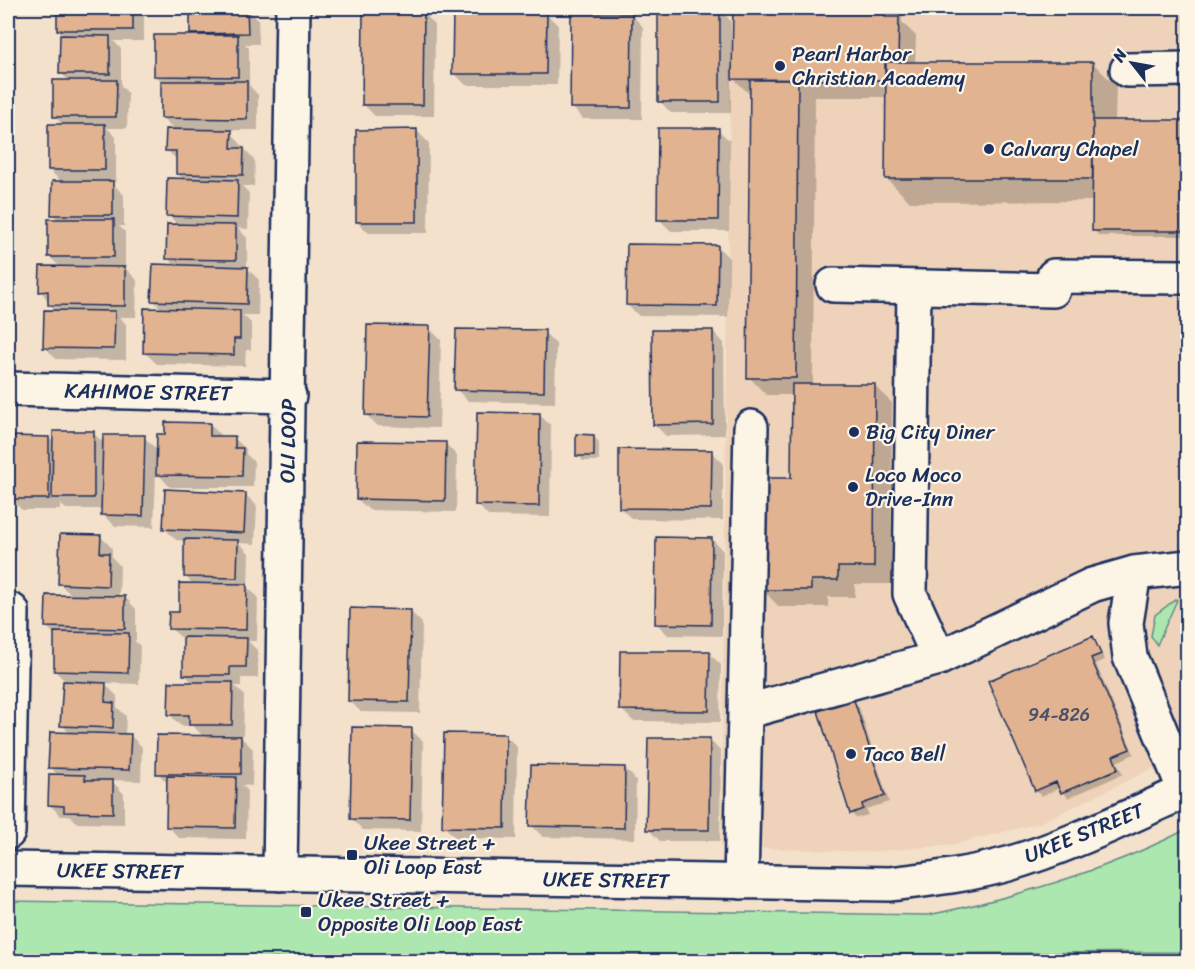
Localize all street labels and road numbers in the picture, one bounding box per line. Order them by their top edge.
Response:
street label: KAHIMOE STREET [64,372,233,412]
street label: OLI LOOP [268,399,308,483]
street label: UKEE STREET [1018,791,1151,874]
street label: UKEE STREET [57,851,185,891]
street label: UKEE STREET [543,860,671,900]

